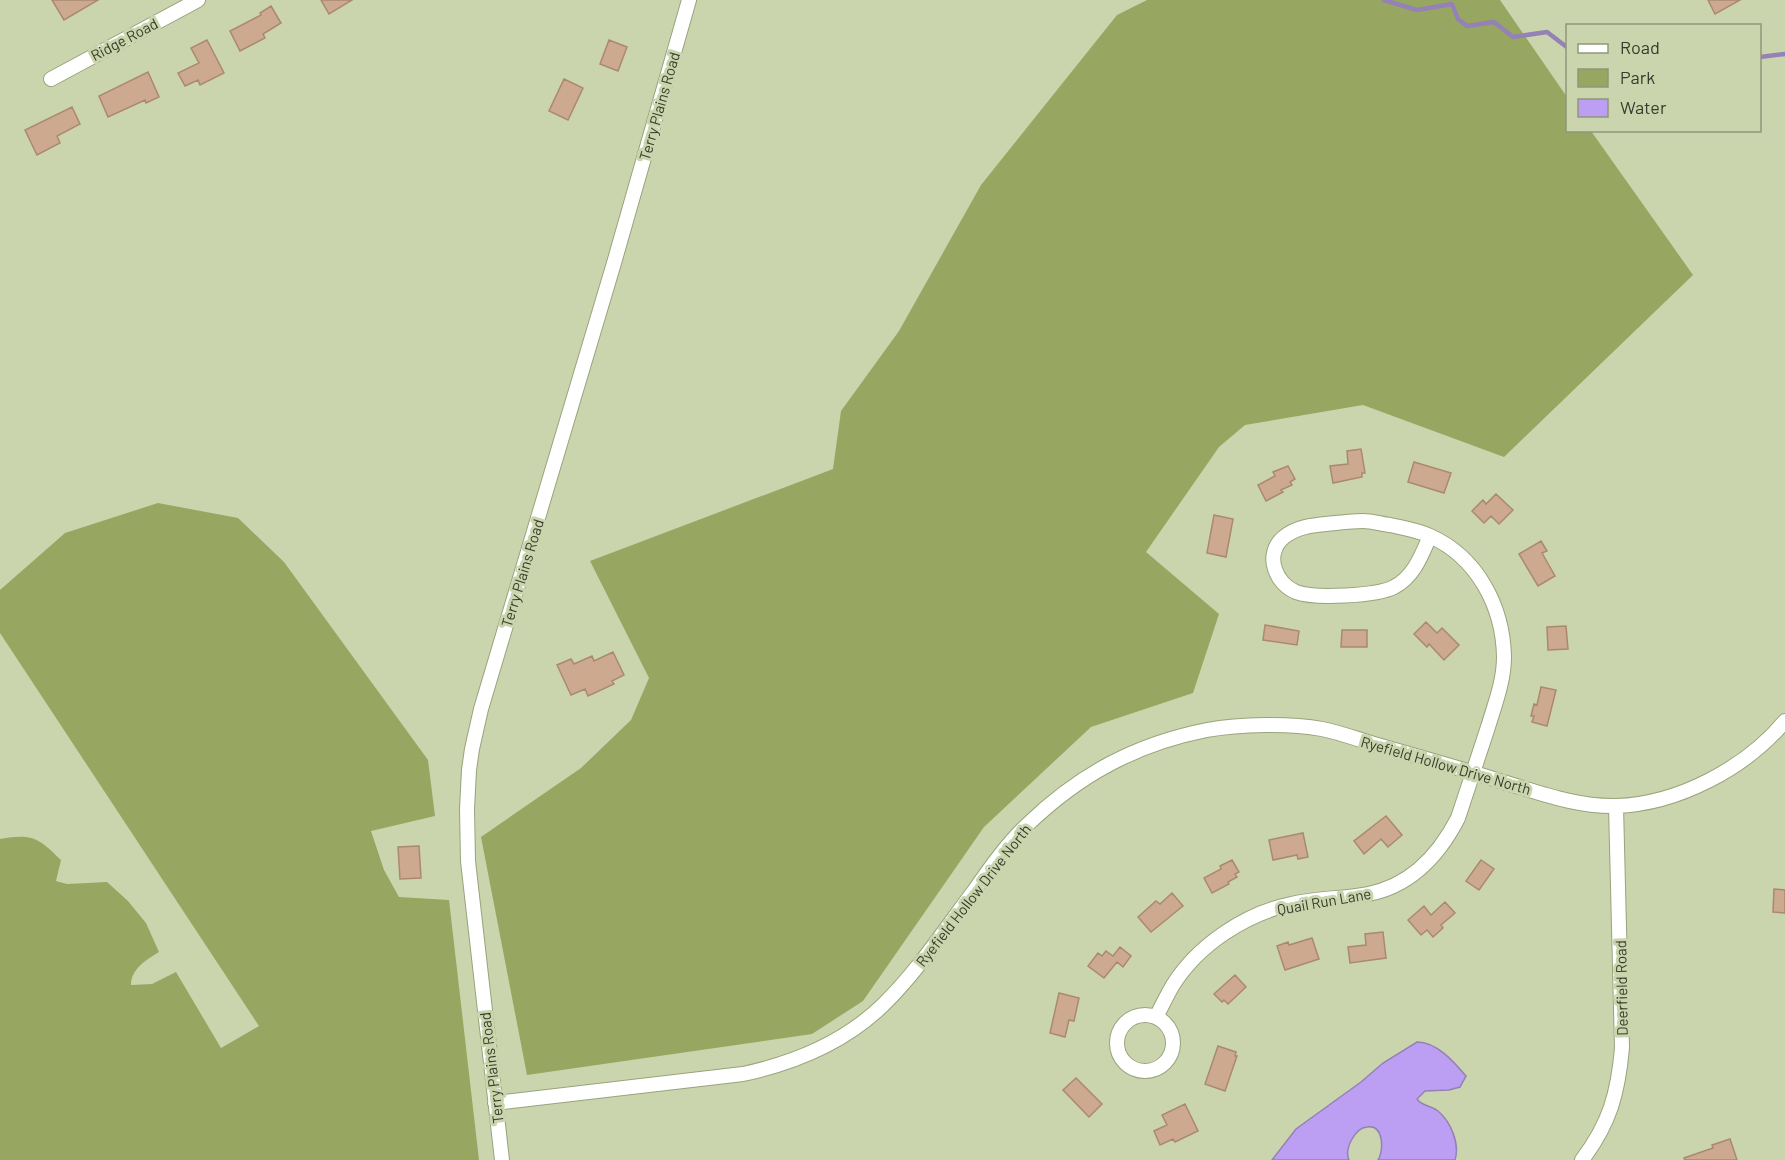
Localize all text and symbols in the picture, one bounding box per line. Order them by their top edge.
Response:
street label: Ridge Road [87,14,161,64]
legend [1566,24,1761,132]
text: Road [1620,36,1660,58]
street label: Terry Plains Road [635,50,683,162]
text: Park [1620,66,1655,88]
text: Water [1620,96,1667,118]
street label: Terry Plains Road [497,517,547,629]
street label: Ryefield Hollow Drive North [1359,732,1533,798]
street label: Ryefield Hollow Drive North [912,820,1034,970]
street label: Quail Run Lane [1276,884,1372,918]
street label: Deerfield Road [1611,940,1631,1036]
street label: Terry Plains Road [475,1011,507,1125]

